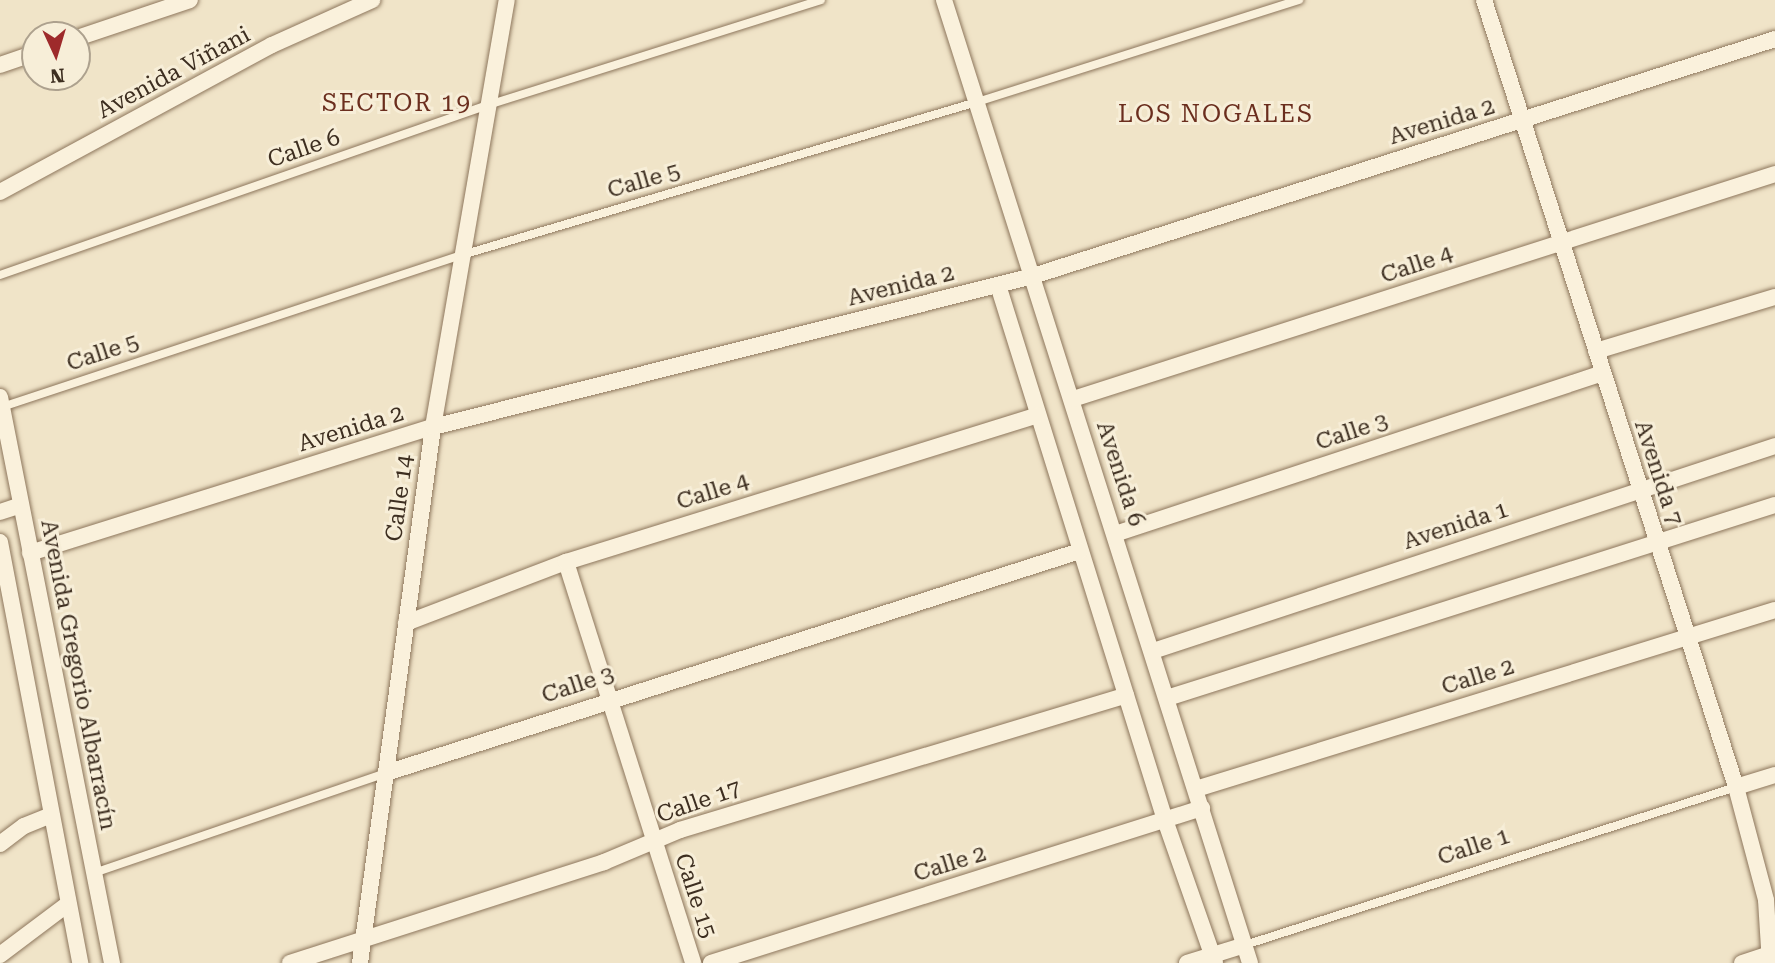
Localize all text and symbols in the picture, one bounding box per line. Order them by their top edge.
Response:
north arrow [21,21,91,91]
street label: Avenida Viñani [93,21,255,125]
text: N [49,63,65,87]
district label: SECTOR 19 [323,90,471,118]
street label: Avenida 2 [1386,93,1498,151]
district label: LOS NOGALES [1119,101,1313,129]
street label: Calle 6 [264,124,344,174]
street label: Calle 5 [604,157,684,205]
street label: Calle 4 [1377,240,1457,290]
street label: Avenida 2 [845,259,957,313]
street label: Calle 5 [63,328,143,378]
street label: Avenida 2 [295,400,407,458]
street label: Calle 3 [1312,407,1392,457]
street label: Avenida 7 [1628,417,1688,529]
street label: Avenida 6 [1090,418,1150,530]
street label: Calle 14 [380,453,420,543]
street label: Calle 4 [673,468,753,516]
street label: Avenida 1 [1400,496,1512,556]
street label: Avenida Gregorio Albarracín [34,517,122,833]
street label: Calle 2 [1438,653,1518,701]
street label: Calle 3 [538,660,618,710]
street label: Calle 17 [653,775,745,829]
street label: Calle 1 [1434,822,1514,872]
street label: Calle 2 [910,840,990,888]
street label: Calle 15 [668,850,722,942]

